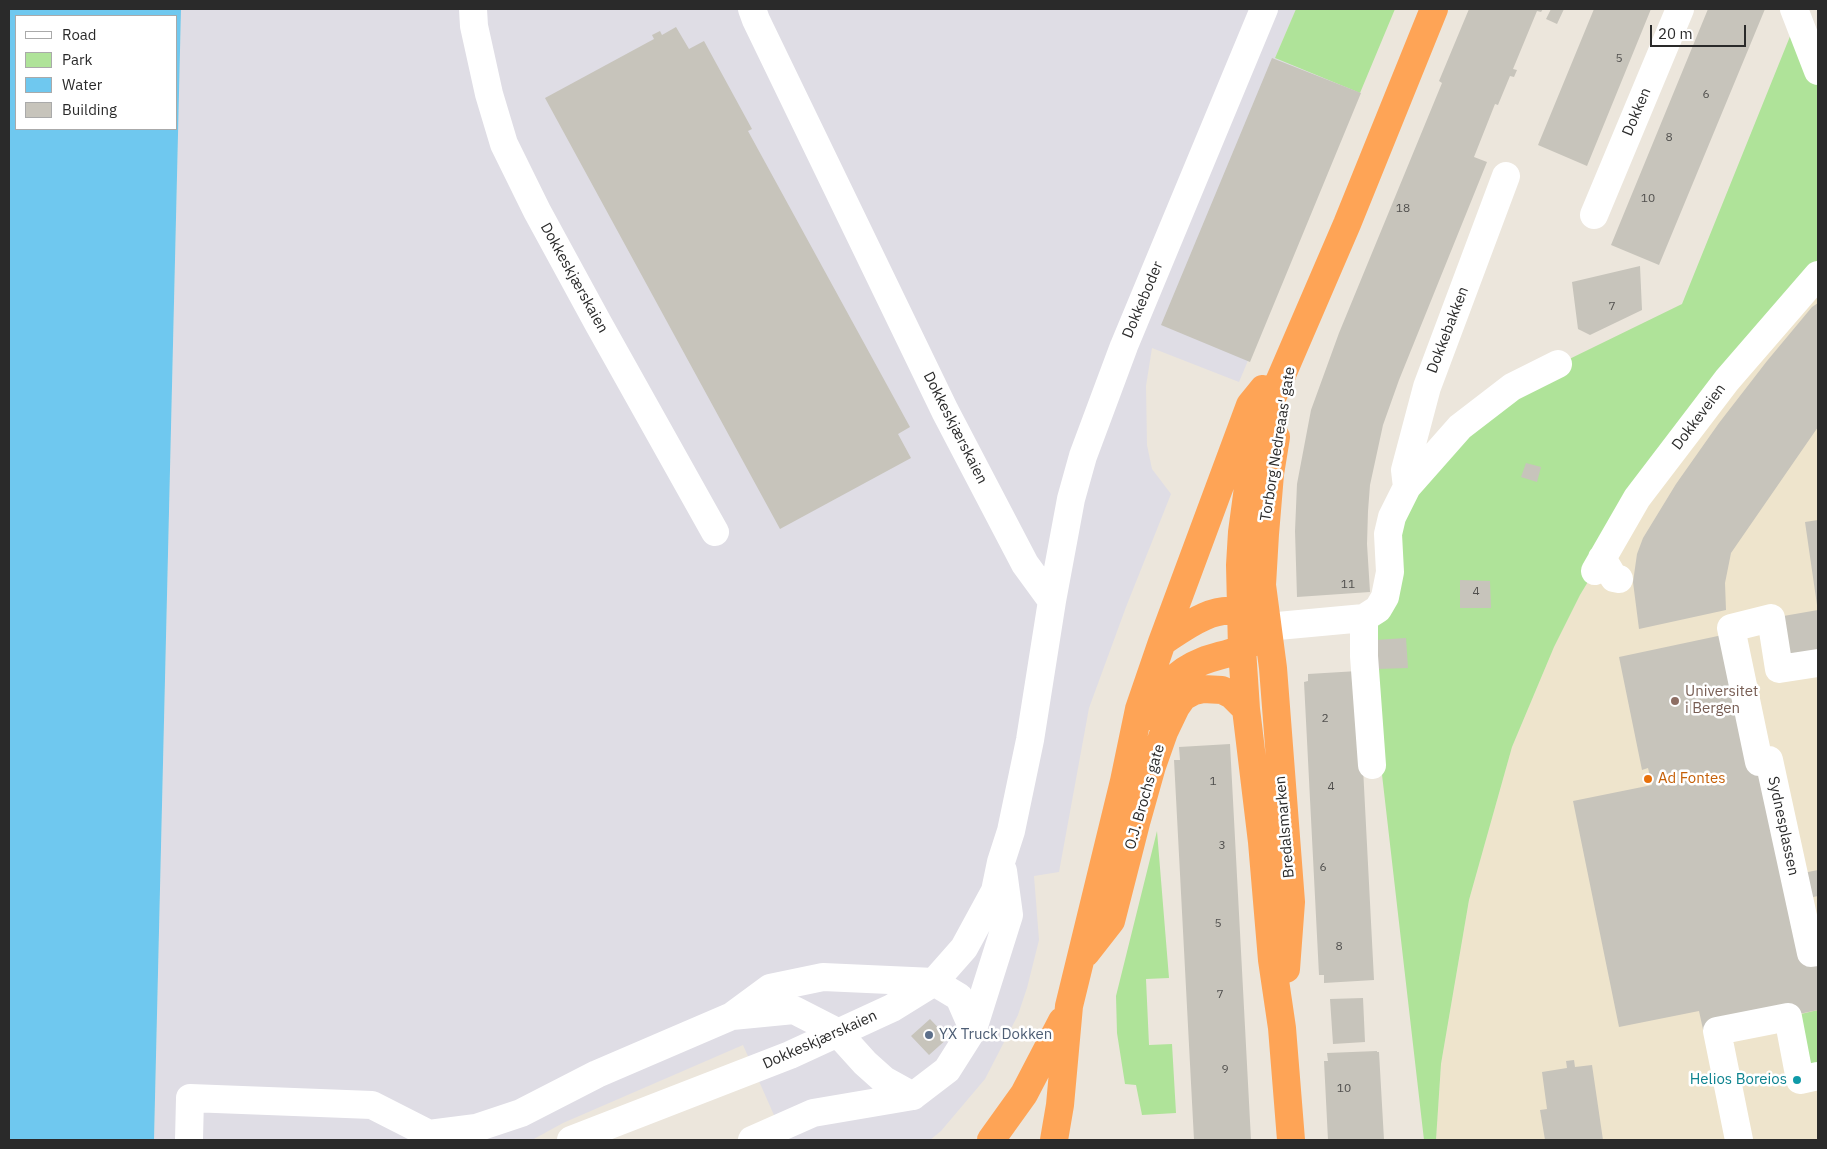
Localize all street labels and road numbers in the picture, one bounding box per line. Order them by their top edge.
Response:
street label: Dokken [1619,85,1655,139]
street label: Dokkeskjærskaien [536,220,612,336]
street label: Dokkeboder [1119,259,1167,341]
street label: Dokkebakken [1423,284,1473,376]
street label: Torborg Nedreaas' gate [1257,366,1299,522]
street label: Dokkeskjærskaien [919,369,991,487]
street label: Dokkeveien [1668,380,1730,454]
street label: O.J. Brochs gate [1121,742,1169,852]
street label: Bredalsmarken [1272,775,1298,879]
street label: Sydnesplassen [1764,775,1802,877]
street label: Dokkeskjærskaien [760,1007,880,1073]

